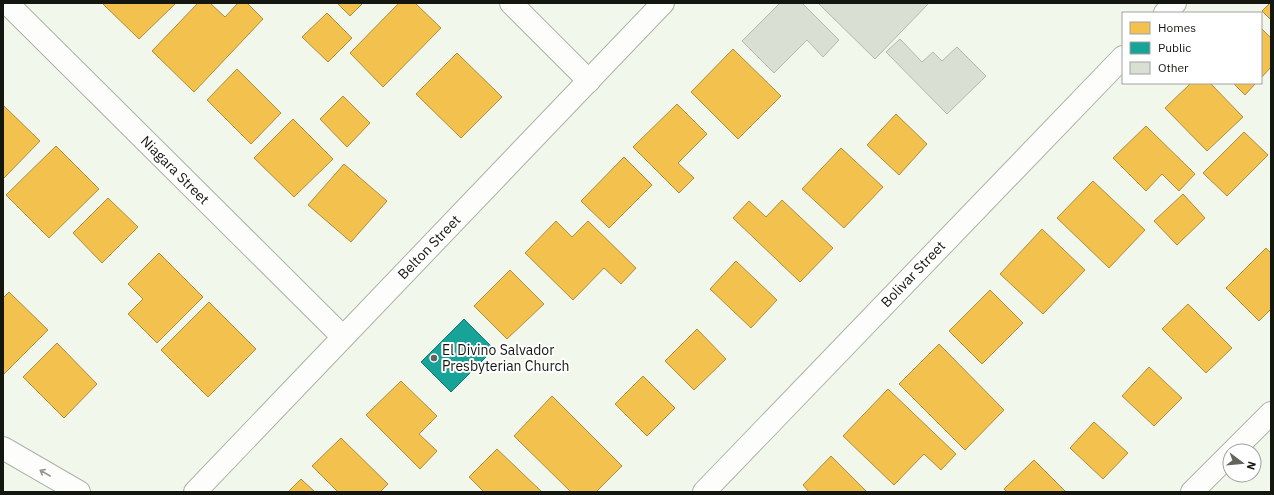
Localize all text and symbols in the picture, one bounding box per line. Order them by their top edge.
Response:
legend [1122,12,1262,84]
text: Homes [1158,20,1196,35]
text: Public [1158,40,1191,55]
text: Other [1158,60,1189,75]
street label: Niagara Street [137,132,213,208]
street label: Belton Street [394,211,464,283]
street label: Bolivar Street [877,237,949,311]
place label: El Divino Salvador Presbyterian Church [442,341,570,375]
marker: El Divino Salvador Presbyterian Church [429,353,439,363]
north arrow [1222,443,1262,483]
text: N [1244,460,1259,472]
one-way arrow [39,468,51,476]

